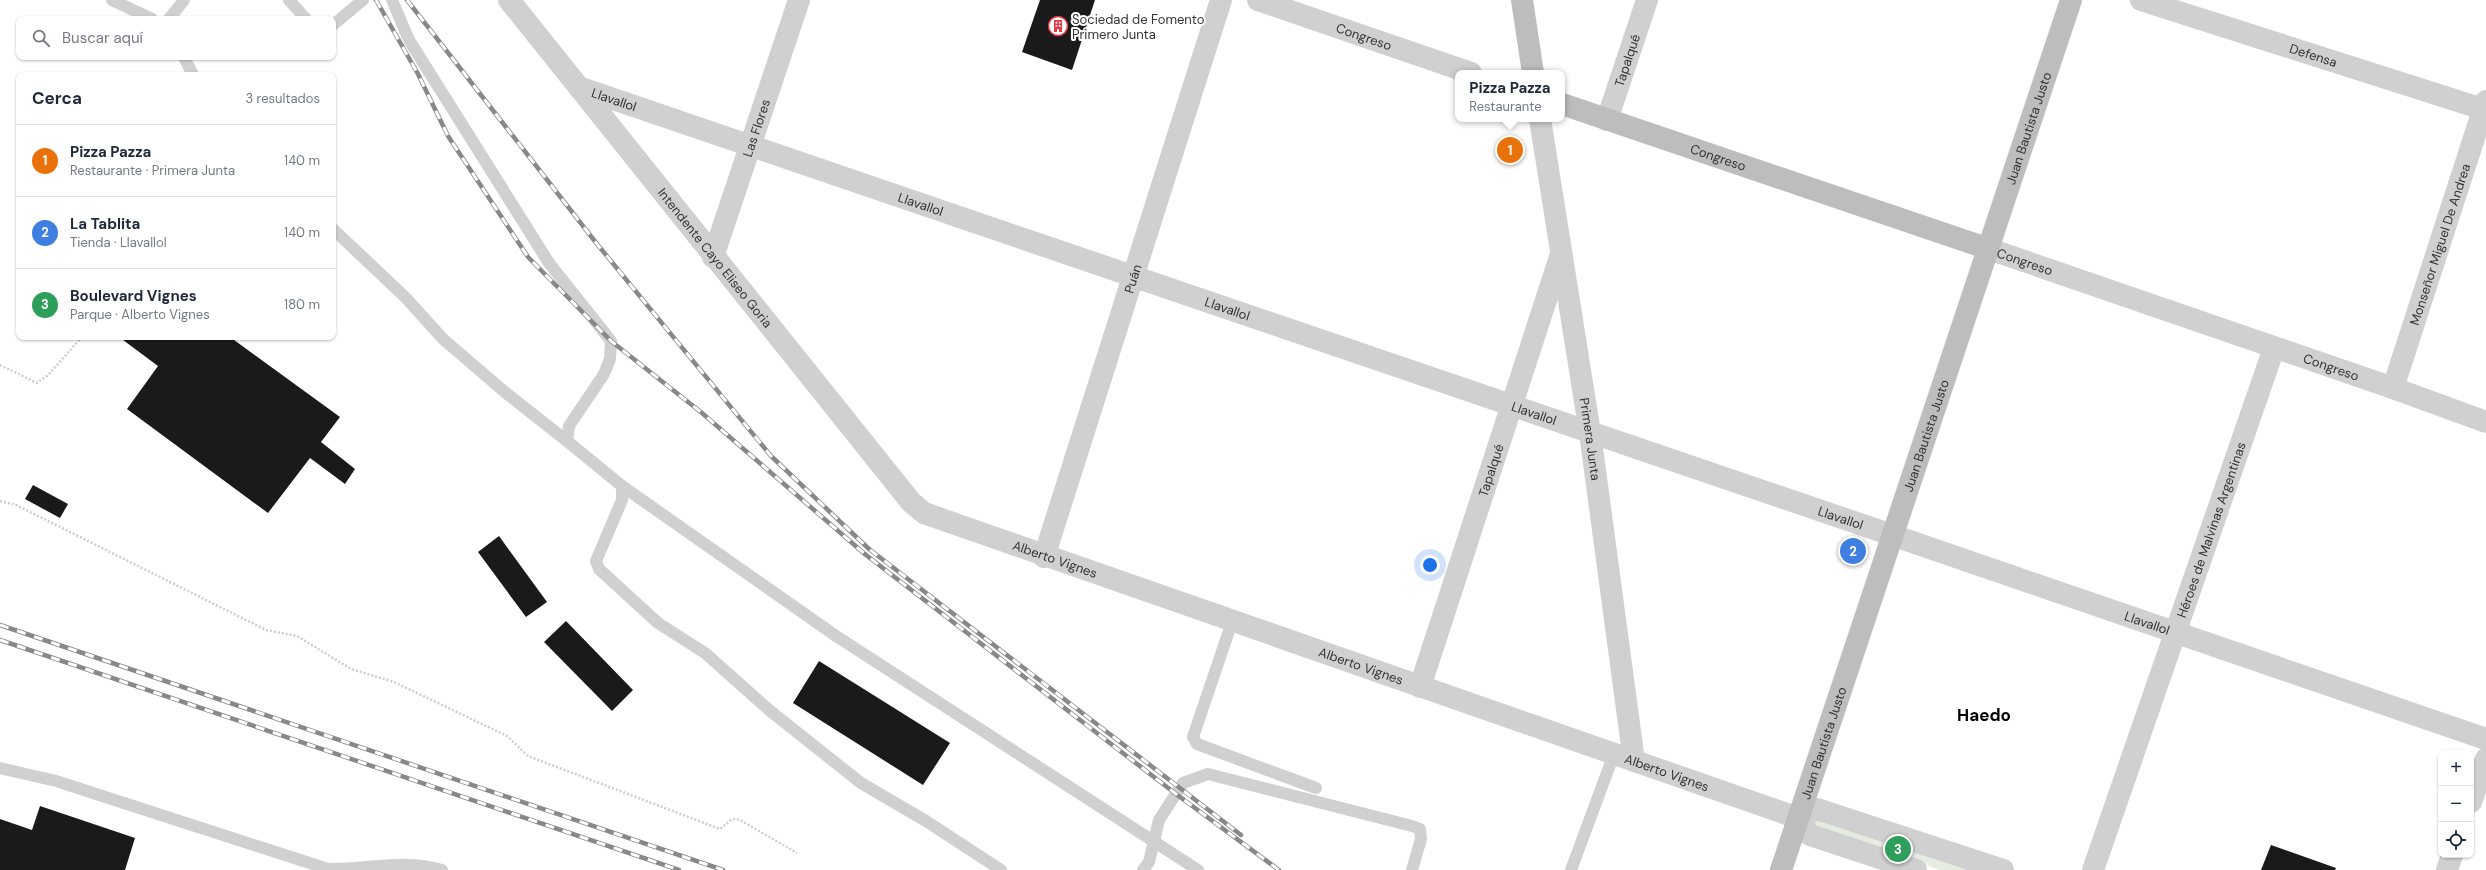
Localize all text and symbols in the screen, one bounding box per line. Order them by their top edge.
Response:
place label: Sociedad de Fomento Primero Junta [1072,11,1205,43]
building icon: Sociedad de Fomento Primero Junta [1047,15,1069,37]
search box [16,16,336,60]
street label: Congreso [1334,19,1394,54]
icon: search [30,27,52,49]
text: Buscar aquí [62,28,143,48]
street label: Tapalqué [1611,32,1644,89]
street label: Defensa [2287,40,2339,71]
popup [1455,70,1565,122]
street label: Juan Bautista Justo [2002,70,2055,187]
text: Pizza Pazza [1469,78,1551,98]
street label: Llavallol [589,84,639,115]
text: Cerca [32,87,82,109]
text: 3 resultados [245,90,320,107]
street label: Las Flores [739,97,774,159]
text: Restaurante [1469,98,1542,115]
pin: 1 [1497,135,1523,165]
street label: Congreso [1688,140,1749,175]
text: Pizza Pazza [70,142,151,162]
text: 1 [43,152,47,169]
text: 140 m [284,152,320,169]
street label: Monseñor Miguel De Andrea [2406,161,2474,328]
text: Restaurante · Primera Junta [70,162,235,179]
street label: Intendente Cayo Eliseo Goria [654,185,776,331]
street label: Llavallol [896,189,945,220]
text: La Tablita [70,214,140,234]
text: 2 [41,224,49,241]
text: 140 m [284,224,320,241]
text: Tienda · Llavallol [70,234,167,251]
street label: Congreso [1995,244,2055,279]
street label: Puán [1120,262,1145,296]
text: Boulevard Vignes [70,286,197,306]
street label: Llavallol [1202,293,1252,324]
text: 3 [41,296,49,313]
text: 180 m [284,296,320,313]
text: Parque · Alberto Vignes [70,306,210,323]
street label: Congreso [2301,350,2362,385]
street label: Juan Bautista Justo [1900,377,1953,494]
street label: Primera Junta [1576,397,1604,482]
street label: Llavallol [1509,398,1559,429]
street label: Héroes de Malvinas Argentinas [2173,440,2250,620]
street label: Tapalqué [1475,442,1508,499]
street label: Llavallol [1816,502,1865,534]
pin: 2 [1840,536,1866,566]
street label: Alberto Vignes [1010,537,1100,582]
your location [1420,555,1440,575]
street label: Llavallol [2122,608,2172,639]
street label: Alberto Vignes [1316,643,1405,689]
street label: Juan Bautista Justo [1797,684,1851,801]
district label: Haedo [1957,704,2011,726]
street label: Alberto Vignes [1622,750,1711,795]
map controls [2438,750,2474,858]
button: + [2438,750,2474,786]
button: − [2438,786,2474,822]
button: locate [2438,822,2474,858]
pin: 3 [1885,834,1911,864]

